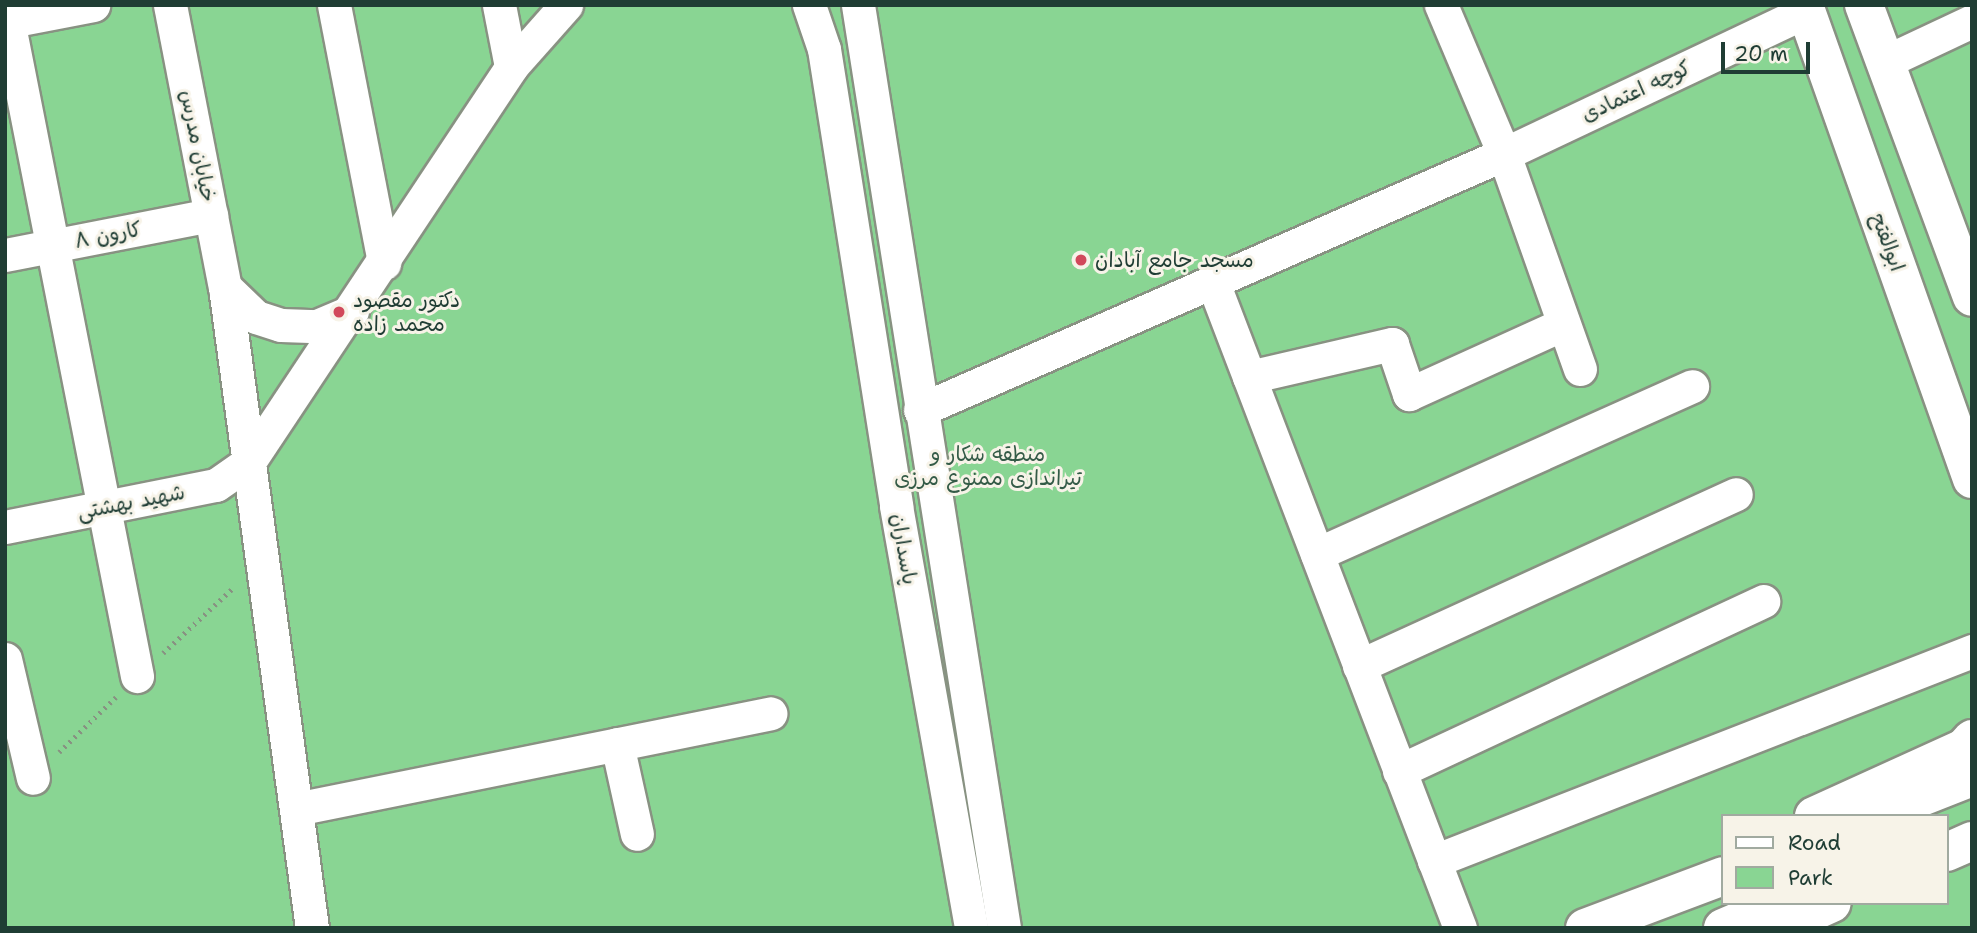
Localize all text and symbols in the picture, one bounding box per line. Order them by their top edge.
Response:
scale bar [1725,28,1814,72]
text: 20 m [1734,40,1788,68]
street label: کوچه اعتمادی [1577,55,1695,127]
street label: خیابان مدرس [175,88,221,204]
street label: ابوالفتح [1866,209,1910,275]
street label: کارون ۸ [72,216,144,254]
place label: مسجد جامع آبادان [1095,247,1254,273]
marker: مسجد جامع آبادان [1073,252,1089,268]
place label: دكتور مقصود محمد زاده [353,287,460,337]
marker: دكتور مقصود محمد زاده [331,304,347,320]
park label: منطقه شکار و تیراندازی ممنوع مرزی [894,441,1082,491]
street label: شهید بهشتی [75,479,187,525]
street label: پاسداران [885,511,923,587]
legend [1722,814,1949,905]
text: Road [1788,829,1841,857]
text: Park [1788,864,1833,892]

